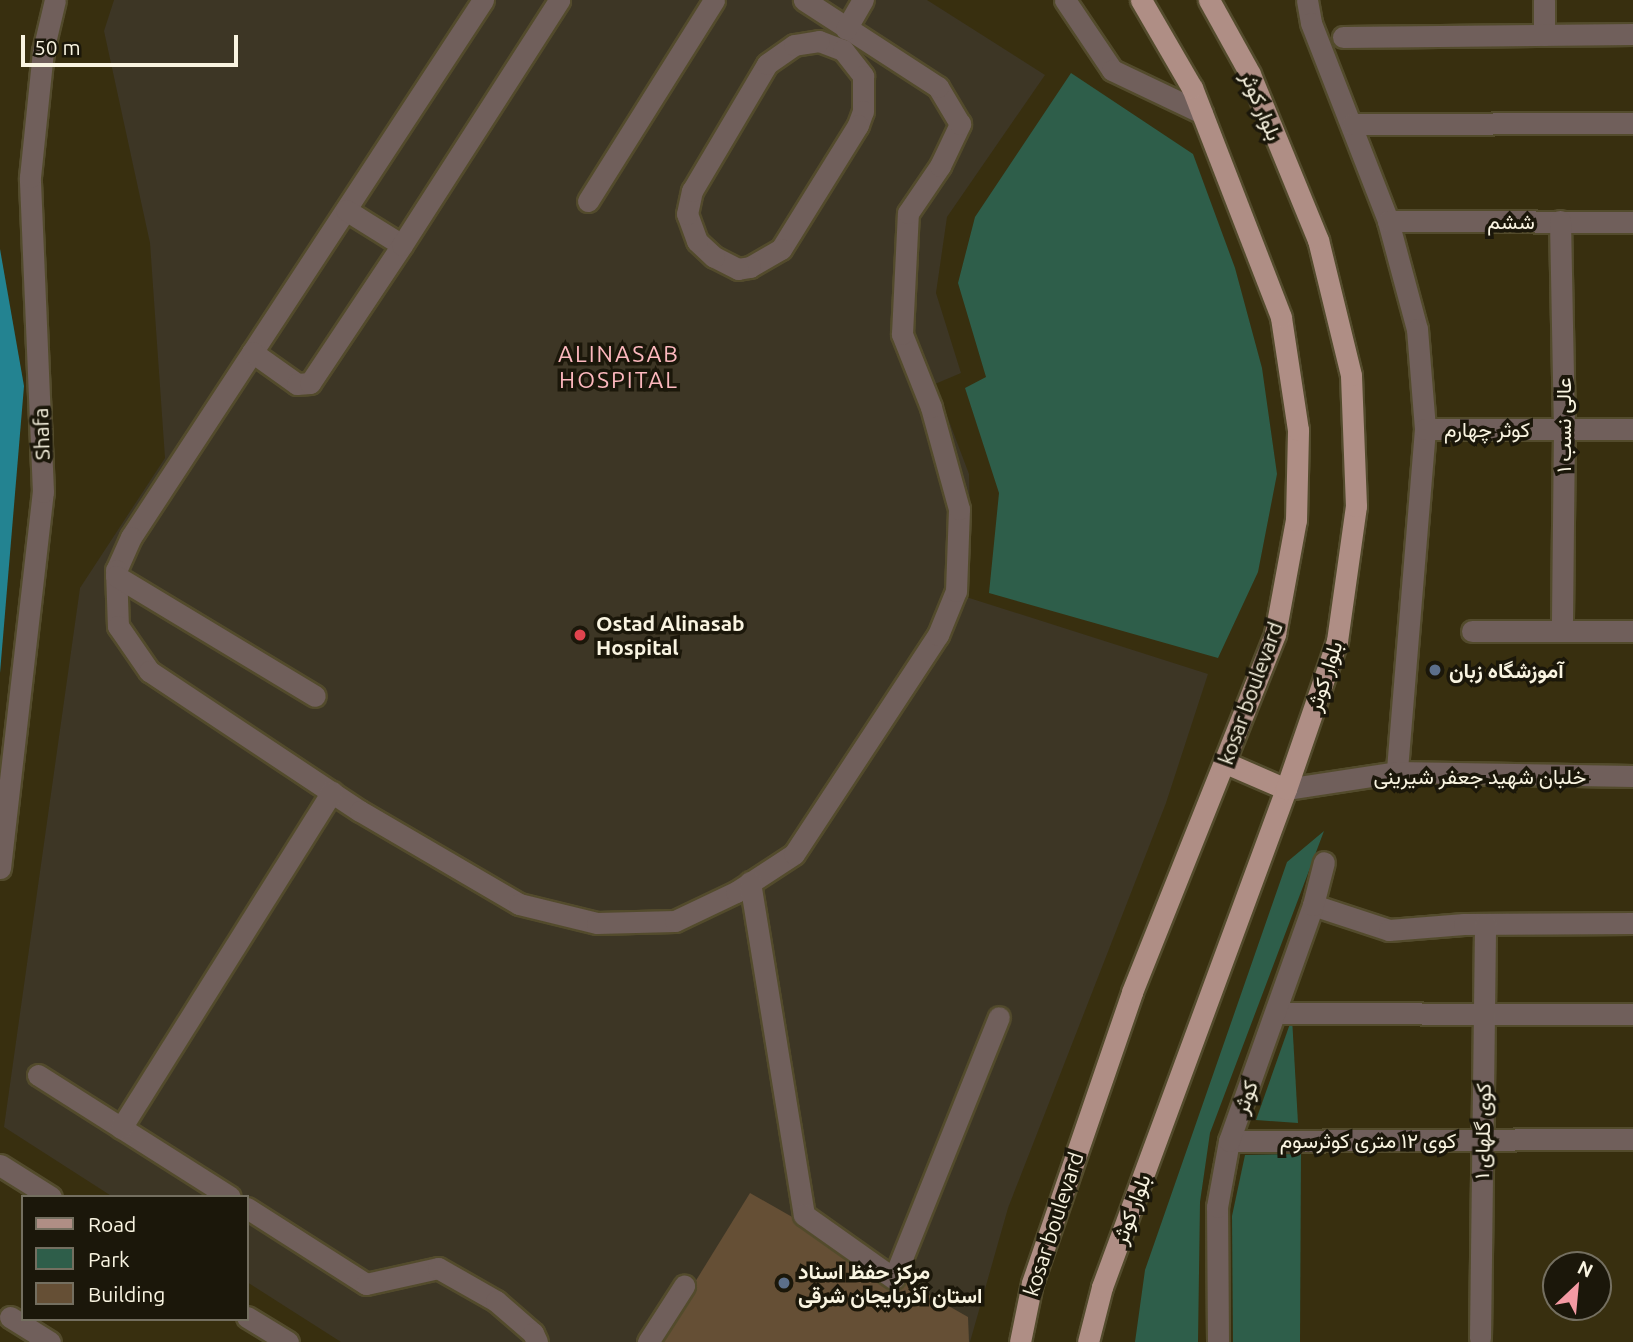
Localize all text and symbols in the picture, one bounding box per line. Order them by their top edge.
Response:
scale bar [24,21,242,65]
text: 50 m [34,35,81,59]
street label: بلوار کوثر [1236,68,1288,144]
street label: ششم [1487,208,1535,234]
district label: ALINASAB HOSPITAL [559,340,679,394]
street label: عالی نسب ۱ [1550,377,1576,473]
street label: Shafa [27,407,55,461]
street label: کوثر چهارم [1444,416,1530,442]
place label: Ostad Alinasab Hospital [596,610,745,660]
street label: kosar boulevard [1213,618,1287,768]
marker: Ostad Alinasab Hospital [570,625,590,645]
street label: بلوار کوثر [1301,638,1347,714]
place label: آموزشگاه زبان [1449,657,1564,683]
marker: آموزشگاه زبان [1427,662,1443,678]
street label: خلبان شهید جعفر شیرینی [1374,763,1586,789]
street label: کوثر [1227,1077,1263,1117]
street label: کوی گلهای ۱ [1469,1083,1495,1179]
street label: کوی ۱۲ متری کوثرسوم [1280,1127,1456,1153]
street label: kosar boulevard [1018,1149,1088,1299]
street label: بلوار کوثر [1107,1171,1155,1247]
legend [21,1195,248,1321]
text: Road [88,1212,136,1236]
text: Park [88,1247,130,1271]
north arrow [1542,1251,1612,1321]
text: N [1574,1256,1597,1282]
place label: مرکز حفظ اسناد استان آذربایجان شرقی [798,1258,983,1308]
marker: مرکز حفظ اسناد استان آذربایجان شرقی [776,1275,792,1291]
text: Building [88,1282,165,1306]

